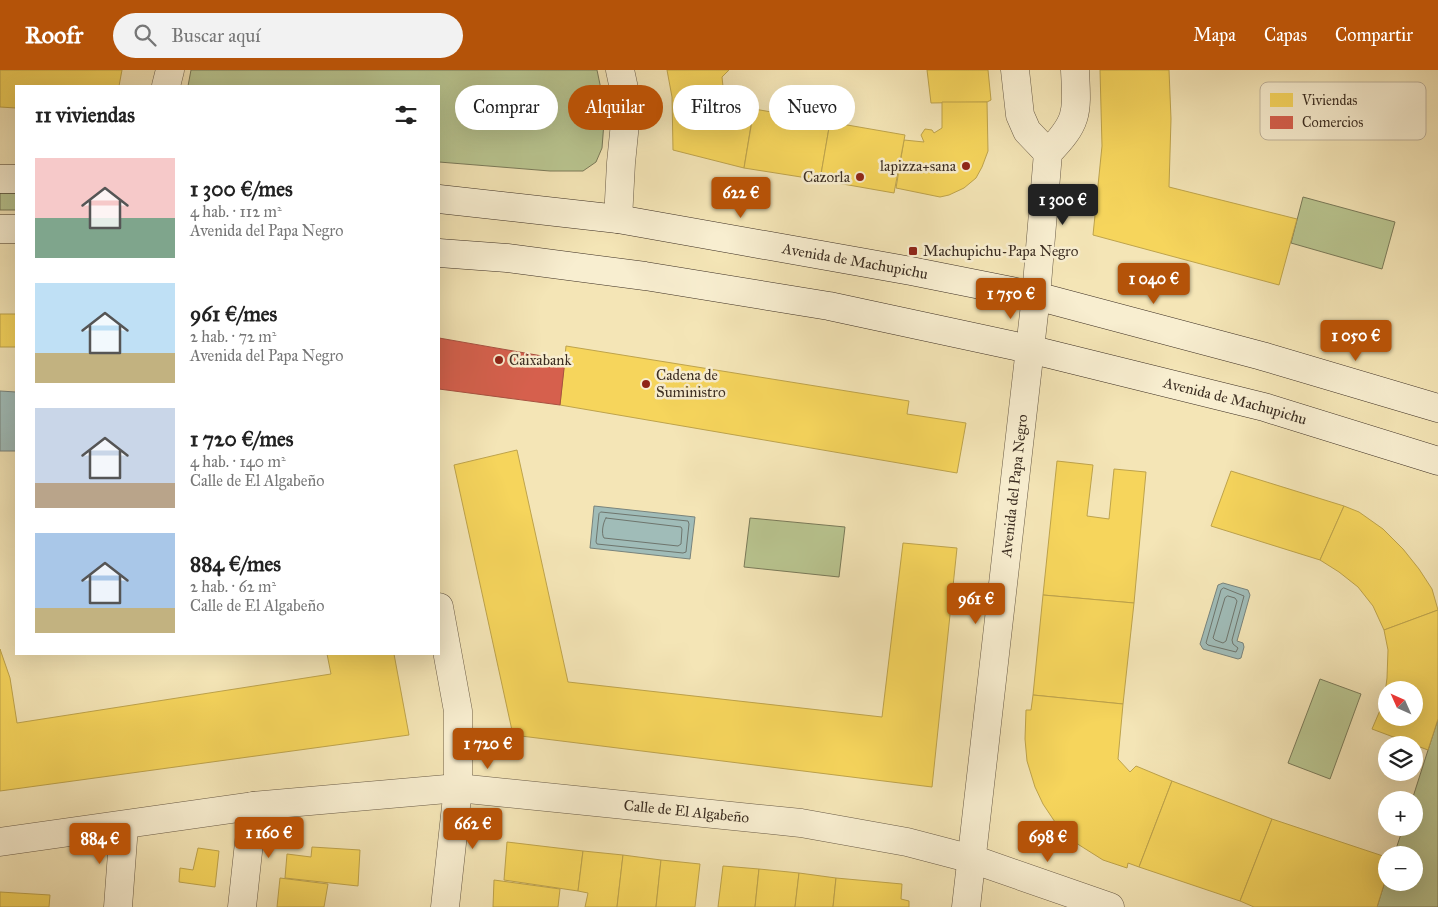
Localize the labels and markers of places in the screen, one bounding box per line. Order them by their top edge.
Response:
place label: lapizza+sana [880,157,957,175]
marker: lapizza+sana [960,160,972,172]
place label: Cazorla [803,168,851,186]
marker: Cazorla [854,171,866,183]
pin: 622 € [706,176,776,219]
pin: 1 300 € [1017,184,1109,226]
place label: Machupichu-Papa Negro [923,242,1079,260]
marker: Machupichu-Papa Negro [907,245,919,257]
pin: 1 040 € [1108,262,1200,305]
pin: 1 750 € [965,278,1057,320]
pin: 1 050 € [1310,320,1402,362]
place label: Caixabank [509,351,571,369]
marker: Caixabank [493,354,505,366]
place label: Cadena de Suministro [656,366,726,401]
marker: Cadena de Suministro [640,378,652,390]
pin: 961 € [941,582,1011,625]
pin: 1 720 € [442,728,534,770]
pin: 662 € [438,808,508,850]
pin: 1 160 € [223,816,315,859]
pin: 698 € [1013,820,1083,863]
pin: 884 € [65,822,135,865]

